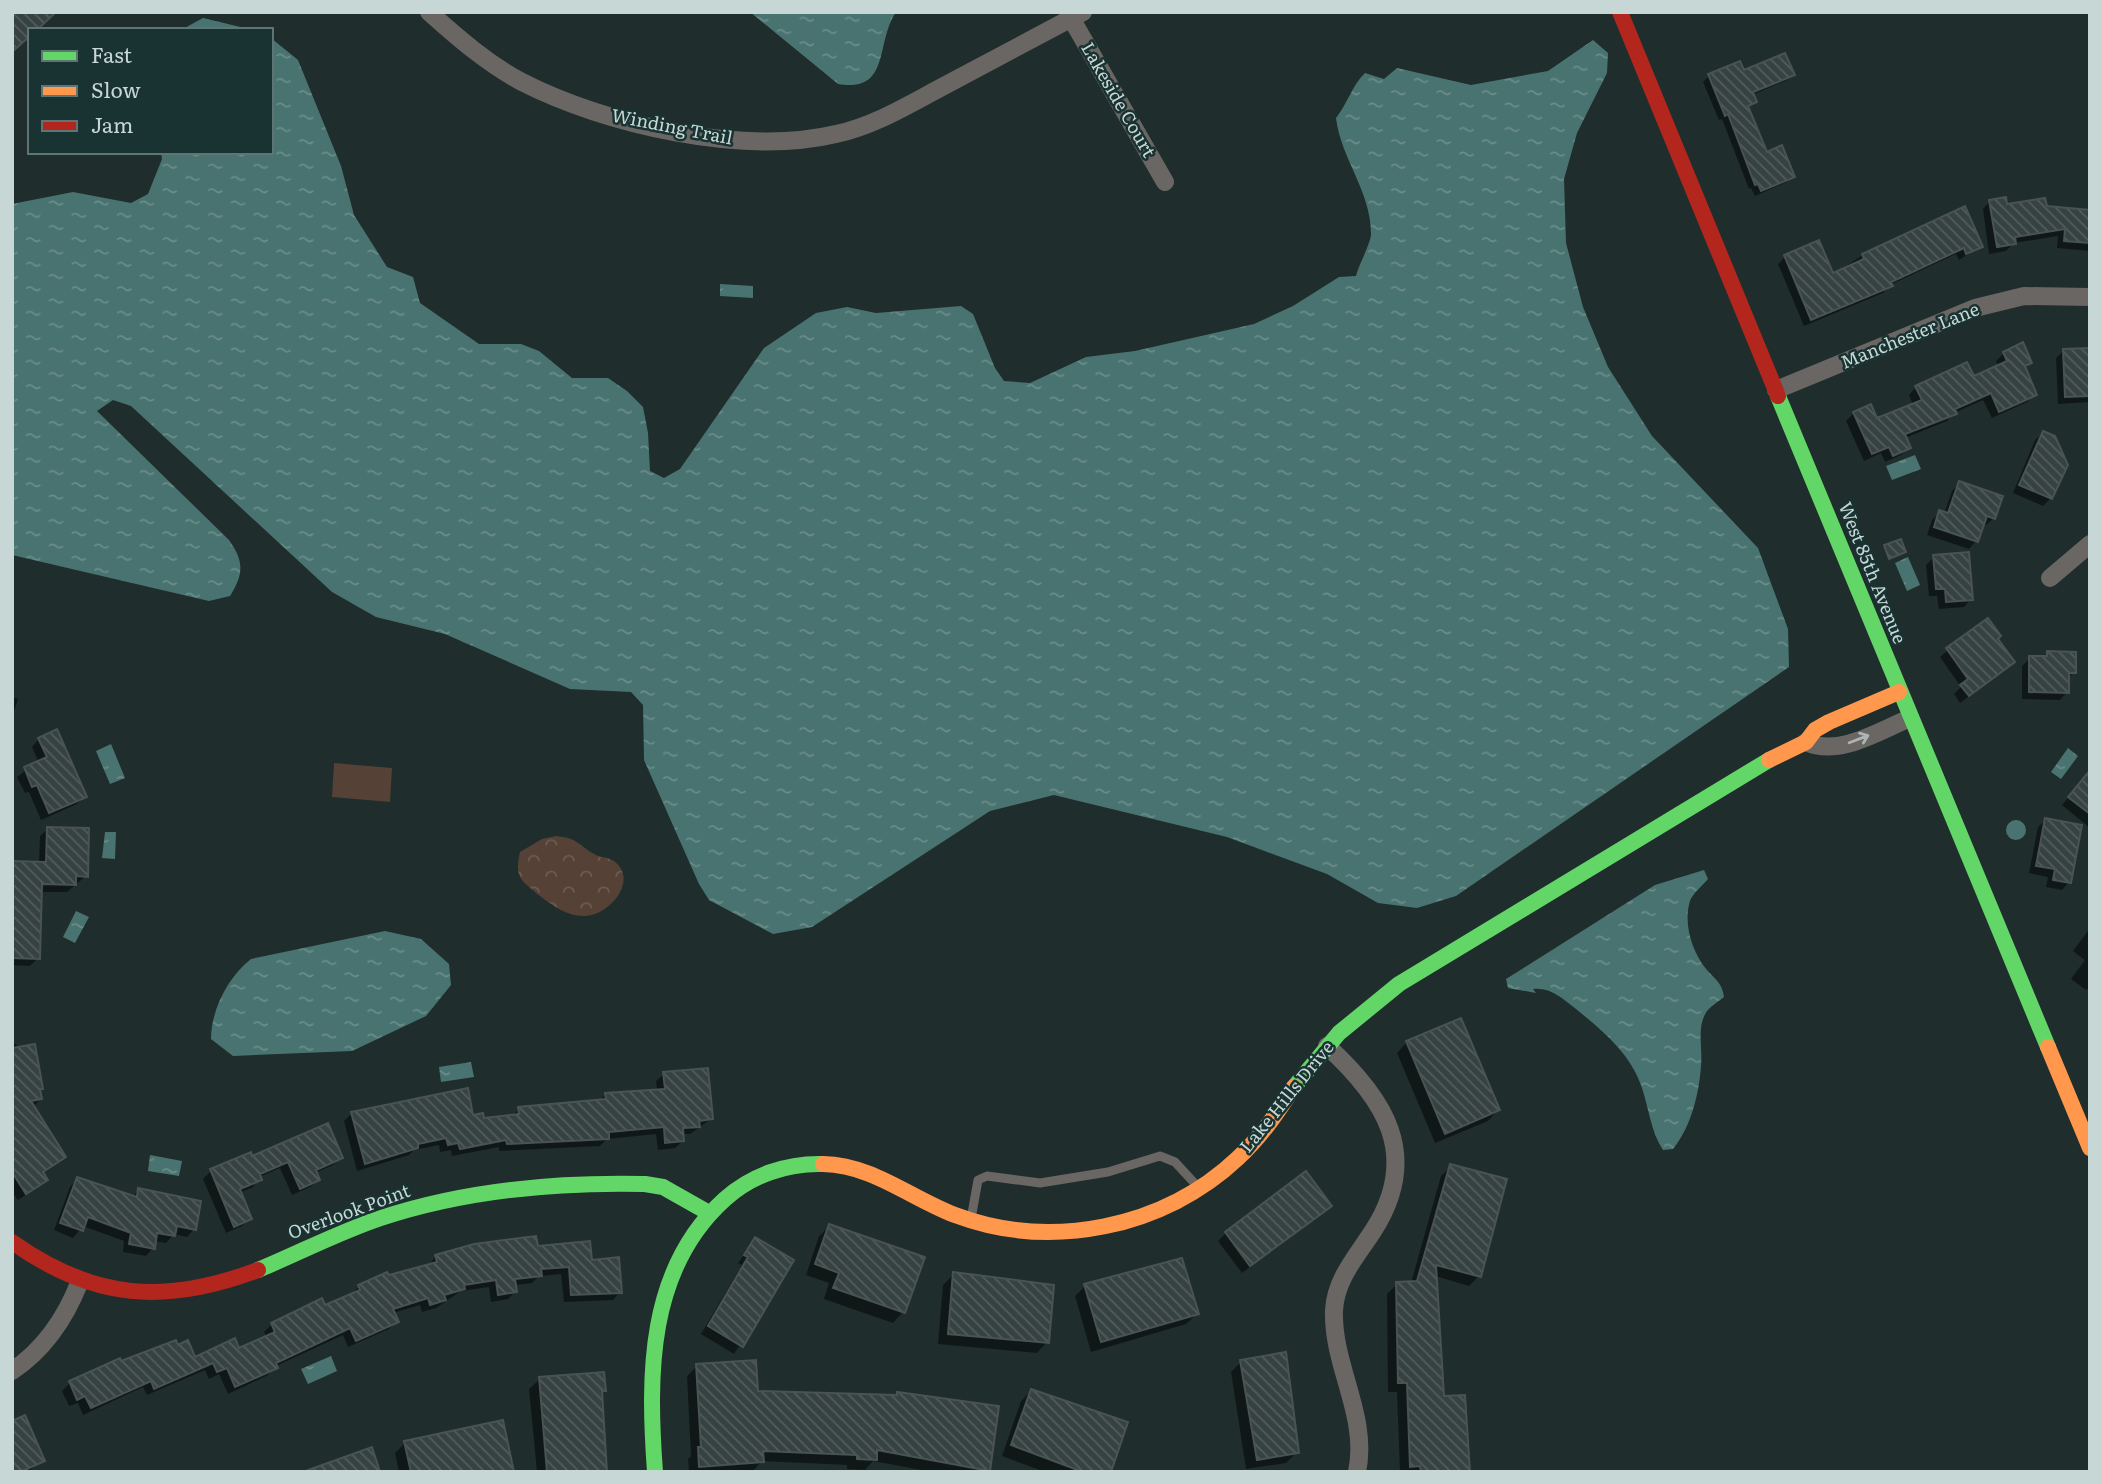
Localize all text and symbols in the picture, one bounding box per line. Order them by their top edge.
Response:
legend [28,28,273,154]
street label: Lakeside Court [1075,37,1164,163]
text: Fast [91,38,132,69]
text: Slow [91,73,141,104]
street label: Winding Trail [609,101,735,150]
text: Jam [91,108,133,139]
street label: Manchester Lane [1836,295,1983,375]
street label: West 85th Avenue [1833,497,1914,647]
one-way arrow [1847,731,1869,744]
street label: Lake Hills Drive [1232,1034,1339,1158]
street label: Overlook Point [284,1176,414,1245]

